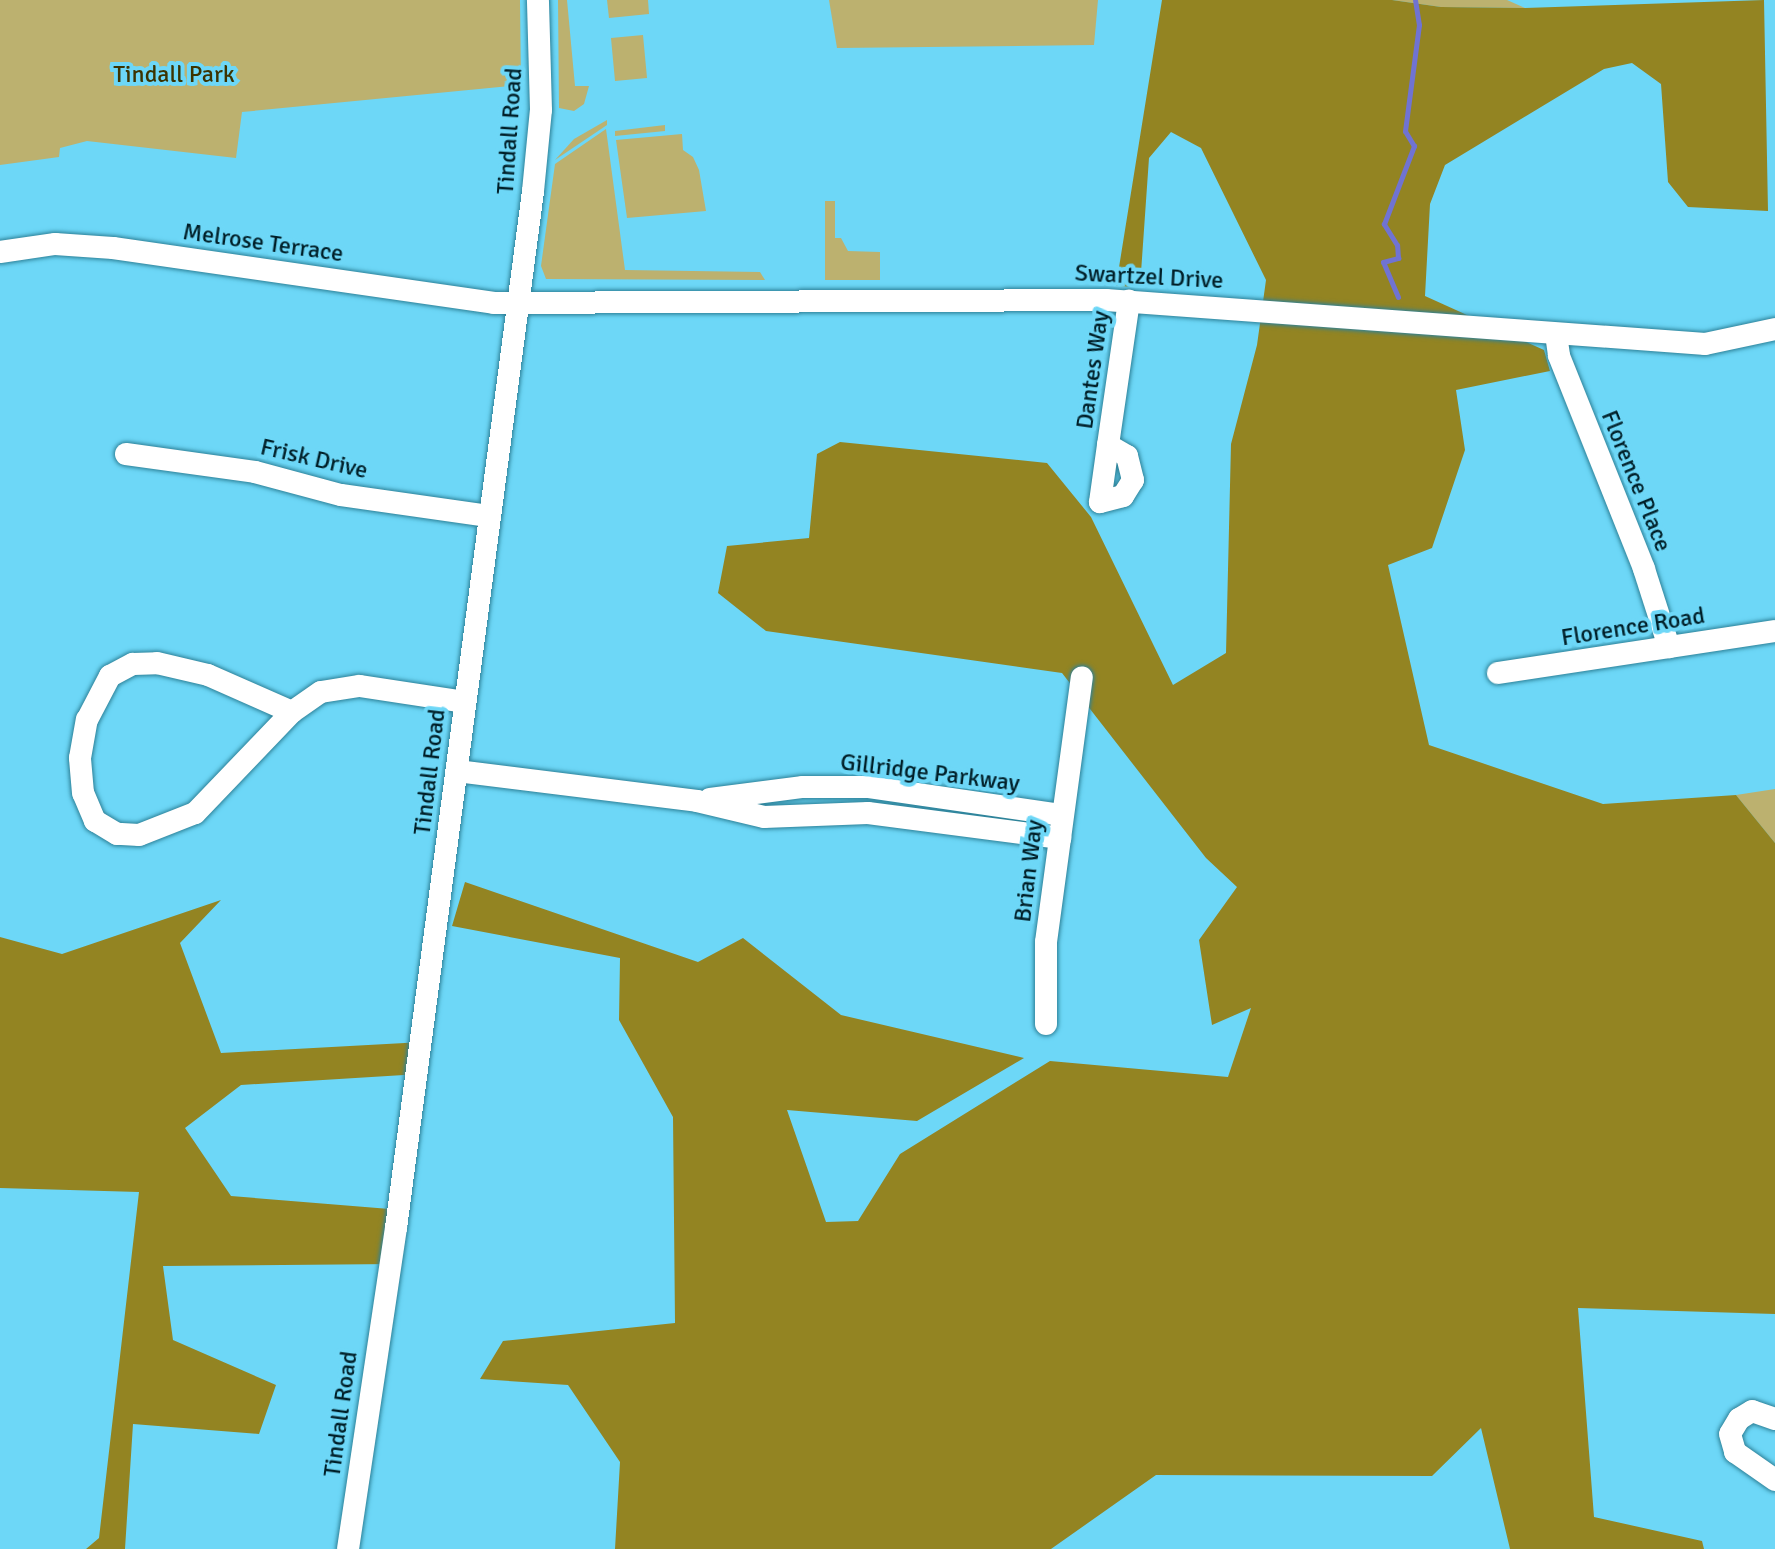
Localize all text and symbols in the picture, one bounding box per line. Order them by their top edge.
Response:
park label: Tindall Park [113,61,235,89]
street label: Tindall Road [491,67,529,195]
street label: Melrose Terrace [181,217,345,269]
street label: Swartzel Drive [1074,259,1224,295]
street label: Dantes Way [1070,309,1116,431]
street label: Florence Place [1595,406,1677,556]
street label: Frisk Drive [258,433,370,485]
street label: Florence Road [1559,601,1707,653]
street label: Tindall Road [408,707,452,837]
street label: Gillridge Parkway [839,748,1021,798]
street label: Brian Way [1008,818,1050,924]
street label: Tindall Road [318,1349,364,1479]

